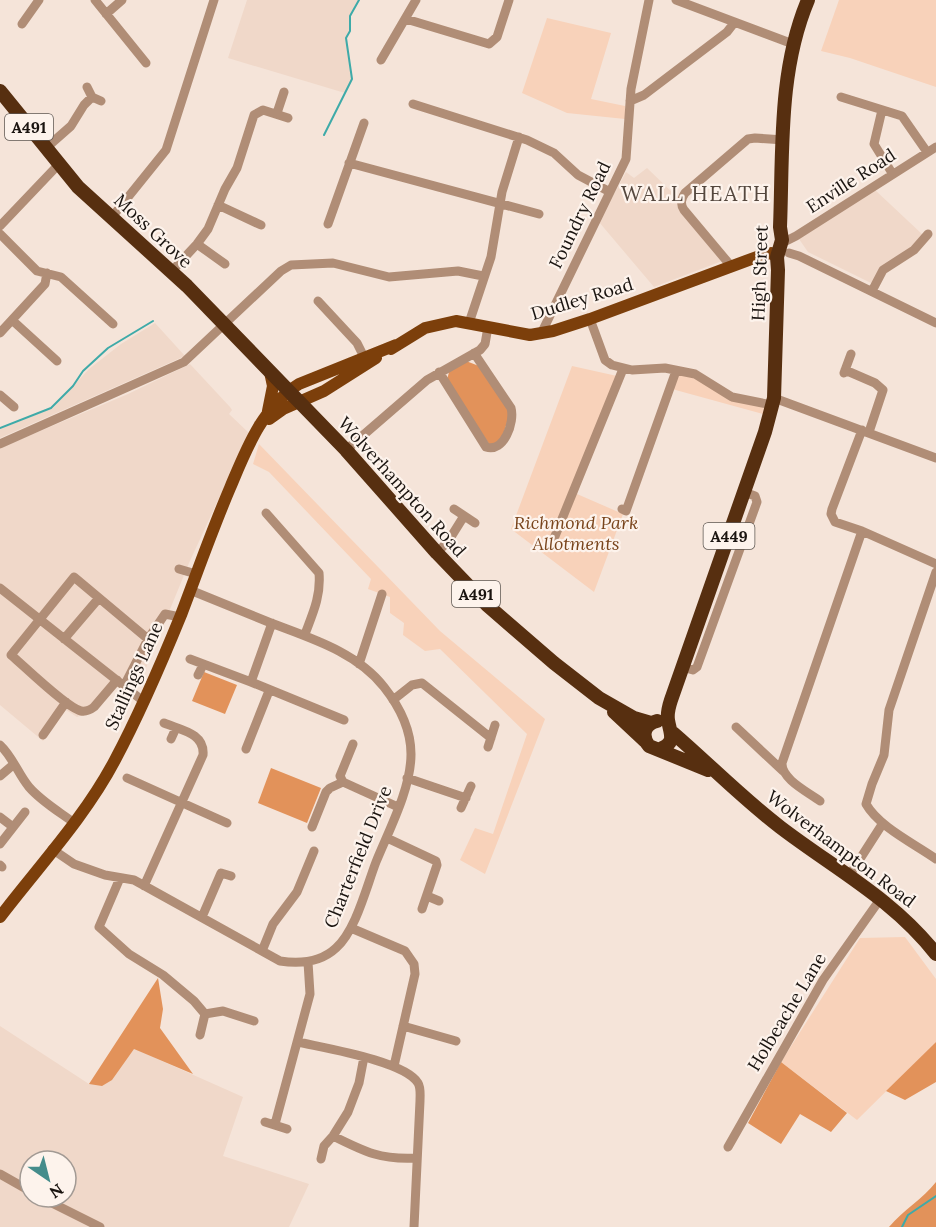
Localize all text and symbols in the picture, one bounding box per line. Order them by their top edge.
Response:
road number: A491 [5,114,53,140]
street label: Enville Road [802,143,900,218]
street label: Foundry Road [544,157,616,272]
district label: WALL HEATH [621,180,771,207]
street label: Moss Grove [109,188,198,273]
street label: High Street [746,225,773,321]
street label: Dudley Road [528,272,636,325]
street label: Wolverhampton Road [333,412,472,562]
park label: Richmond Park Allotments [514,511,638,555]
road number: A449 [704,523,754,549]
road number: A491 [452,581,500,607]
street label: Stallings Lane [99,618,168,733]
street label: Charterfield Drive [319,782,397,931]
street label: Wolverhampton Road [762,785,921,912]
street label: Holbeache Lane [742,948,831,1075]
north arrow [18,1149,78,1209]
text: N [46,1180,67,1203]

